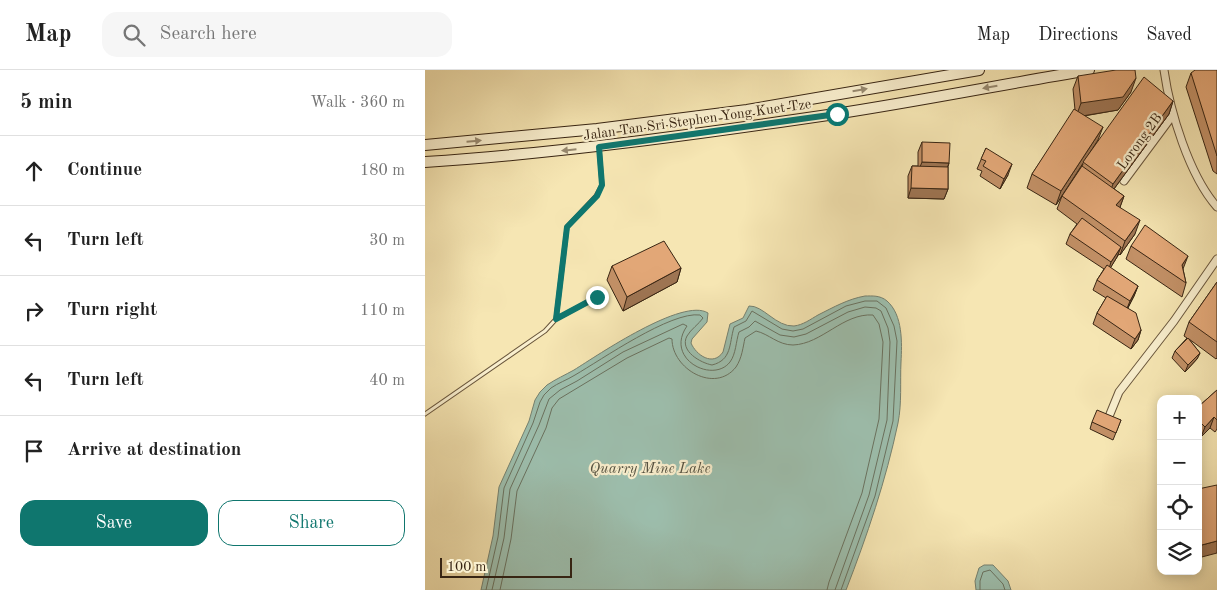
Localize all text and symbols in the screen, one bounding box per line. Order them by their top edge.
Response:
search box [102,12,452,57]
icon: search [120,21,148,49]
text: Map [25,23,72,47]
text: Search here [160,25,257,44]
text: Map [977,26,1010,44]
text: Directions [1038,26,1118,44]
text: Saved [1146,26,1192,44]
one-way arrow [981,83,997,91]
one-way arrow [852,86,868,94]
text: 5 min [20,92,73,113]
text: Walk · 360 m [310,95,405,111]
street label: Jalan Tan Sri Stephen Yong Kuet Tze [582,97,812,143]
route start [826,103,849,126]
street label: Lorong 2B [1115,111,1165,172]
one-way arrow [466,137,482,145]
one-way arrow [561,146,577,154]
icon: ahead [20,157,48,185]
text: Continue [67,161,142,180]
text: 180 m [360,163,405,179]
icon: left [20,227,48,255]
text: Turn left [67,231,144,250]
text: 30 m [369,233,405,249]
route end [586,286,609,309]
icon: right [20,297,48,325]
text: Turn right [67,301,157,320]
text: 110 m [360,303,405,319]
icon: left [20,367,48,395]
text: Turn left [67,371,144,390]
text: 40 m [369,373,405,389]
map controls [1157,395,1202,575]
button: + [1157,395,1202,440]
icon: arrive [20,437,48,465]
button: − [1157,440,1202,485]
text: Arrive at destination [67,441,241,460]
water label: Quarry Mine Lake [589,462,711,477]
button: locate [1157,485,1202,530]
button: Save [20,500,208,546]
button: Share [218,500,405,546]
button: layers [1157,530,1202,575]
scale bar [440,555,573,578]
text: 100 m [447,560,486,574]

